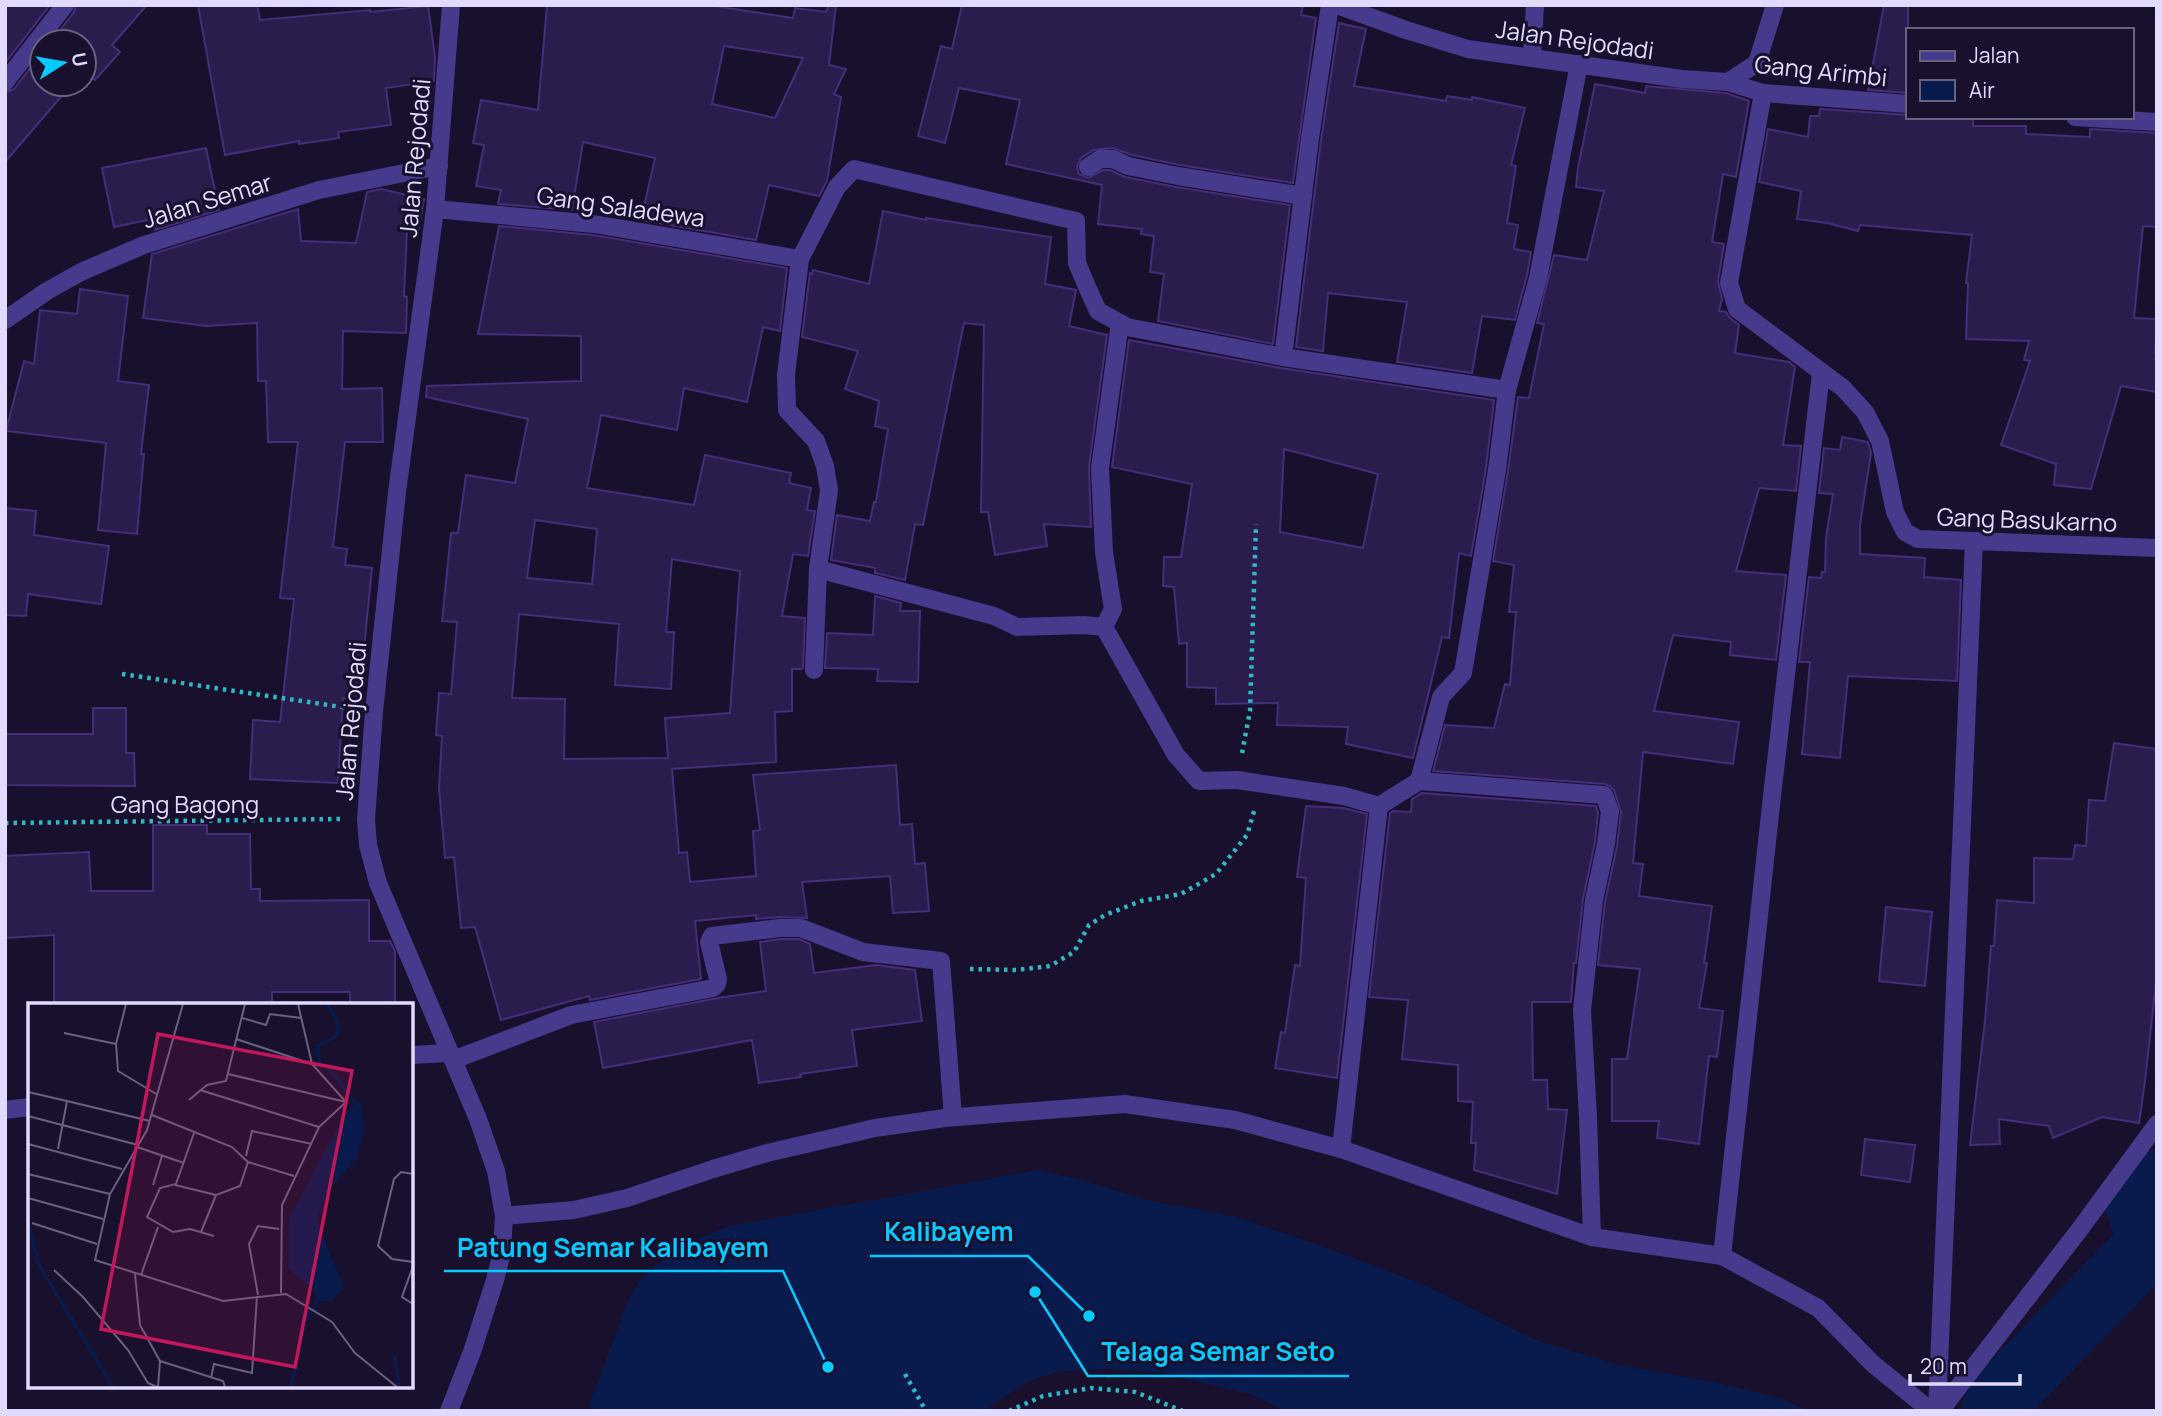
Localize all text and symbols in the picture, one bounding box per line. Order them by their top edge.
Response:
street label: Jalan Rejodadi [1494,12,1656,66]
north arrow [28,28,98,98]
legend [1906,28,2134,119]
text: Jalan [1969,41,2019,69]
street label: Gang Arimbi [1753,47,1889,93]
text: U [66,51,94,69]
text: Air [1969,76,1995,104]
street label: Jalan Rejodadi [391,77,437,239]
street label: Jalan Semar [138,165,276,235]
street label: Gang Saladewa [535,178,707,234]
street label: Gang Basukarno [1936,499,2118,539]
street label: Jalan Rejodadi [327,640,373,802]
street label: Gang Bagong [111,787,259,820]
inset map [28,1003,413,1388]
callout: Kalibayem [870,1209,1028,1256]
text: Kalibayem [884,1213,1014,1249]
callout: Patung Semar Kalibayem [444,1224,783,1271]
text: Patung Semar Kalibayem [457,1229,769,1265]
callout: Telaga Semar Seto [1088,1329,1349,1376]
text: Telaga Semar Seto [1101,1333,1335,1369]
scale bar [1910,1342,2020,1386]
text: 20 m [1920,1352,1967,1380]

